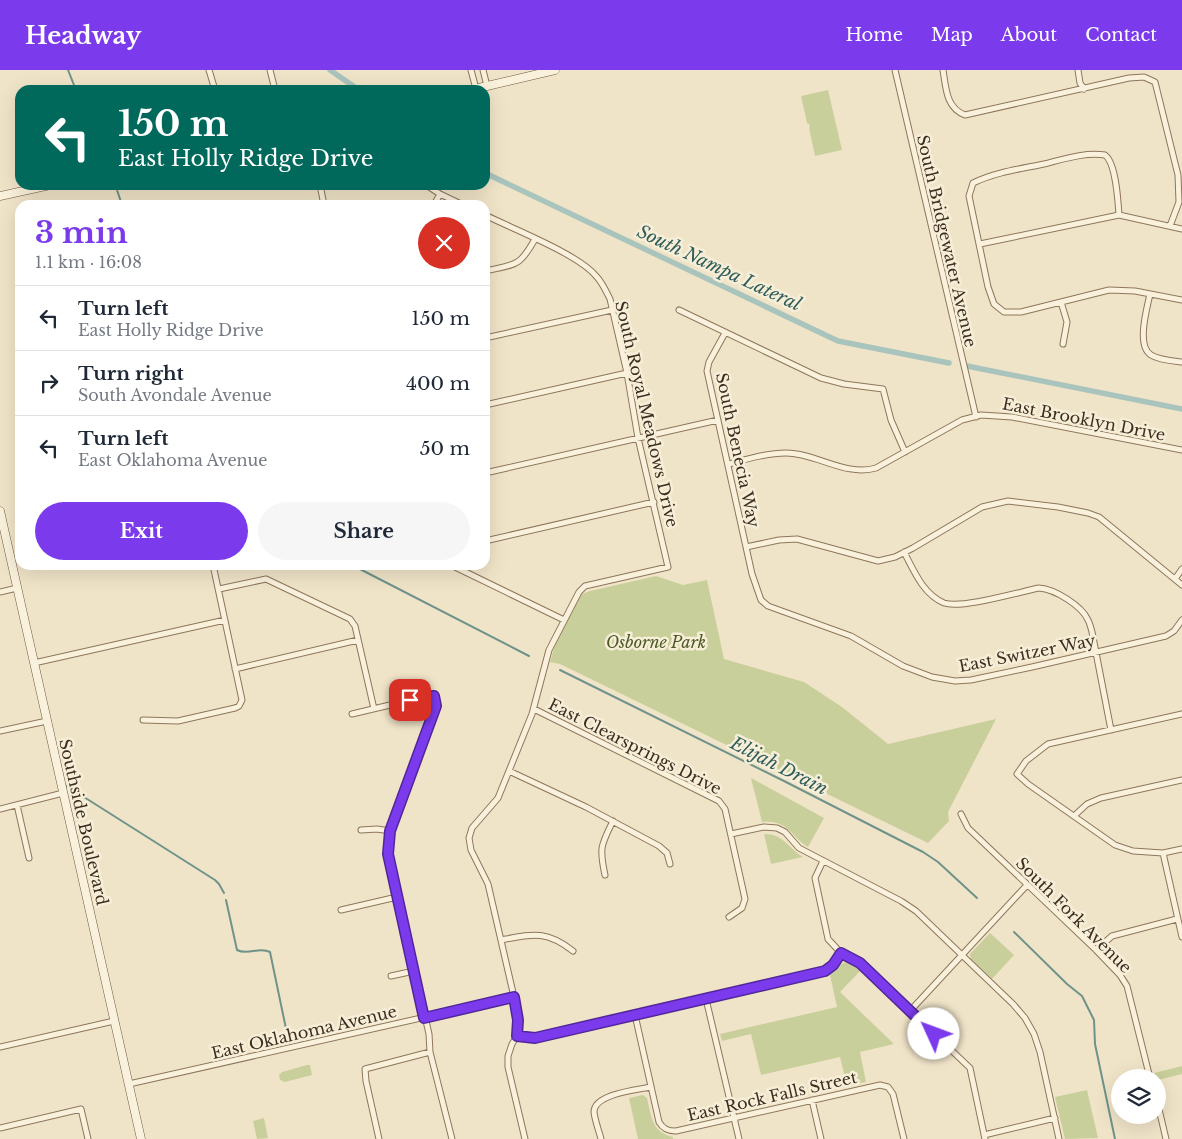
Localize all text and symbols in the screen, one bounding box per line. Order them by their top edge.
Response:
text: Headway [25,21,141,50]
text: Home [845,24,903,46]
text: Map [931,24,973,46]
text: About [1001,24,1057,46]
text: Contact [1085,24,1157,46]
text: 150 m [118,102,229,145]
icon: left [35,105,100,170]
street label: South Bridgewater Avenue [913,133,981,349]
text: East Holly Ridge Drive [118,145,373,172]
text: 3 min [35,214,128,251]
button: close [418,217,470,269]
water label: South Nampa Lateral [634,220,805,316]
text: 1.1 km · 16:08 [35,252,142,272]
text: Turn left [78,297,169,320]
street label: South Royal Meadows Drive [611,299,683,529]
icon: left [35,304,63,332]
text: 150 m [411,307,470,330]
text: East Holly Ridge Drive [78,320,264,340]
text: Turn right [78,362,184,385]
icon: right [35,369,63,397]
street label: South Benecia Way [712,371,764,530]
text: 400 m [406,372,470,395]
text: South Avondale Avenue [78,385,272,405]
street label: East Brooklyn Drive [1001,393,1167,445]
text: Turn left [78,427,169,450]
icon: left [35,434,63,462]
text: 50 m [420,437,470,460]
text: East Oklahoma Avenue [78,450,267,470]
button: Exit [35,502,248,560]
button: Share [258,502,470,560]
street label: East Switzer Way [957,630,1098,676]
park label: Osborne Park [606,632,706,652]
pin [389,679,431,721]
icon: arrive [396,686,424,714]
street label: East Clearsprings Drive [545,694,725,798]
water label: Elijah Drain [726,732,831,800]
street label: Southside Boulevard [55,737,113,907]
street label: South Fork Avenue [1012,853,1136,977]
street label: East Oklahoma Avenue [209,1001,399,1063]
position arrow [907,1007,959,1059]
street label: East Rock Falls Street [685,1067,859,1125]
map controls [1111,1069,1166,1124]
button: layers [1111,1069,1166,1124]

